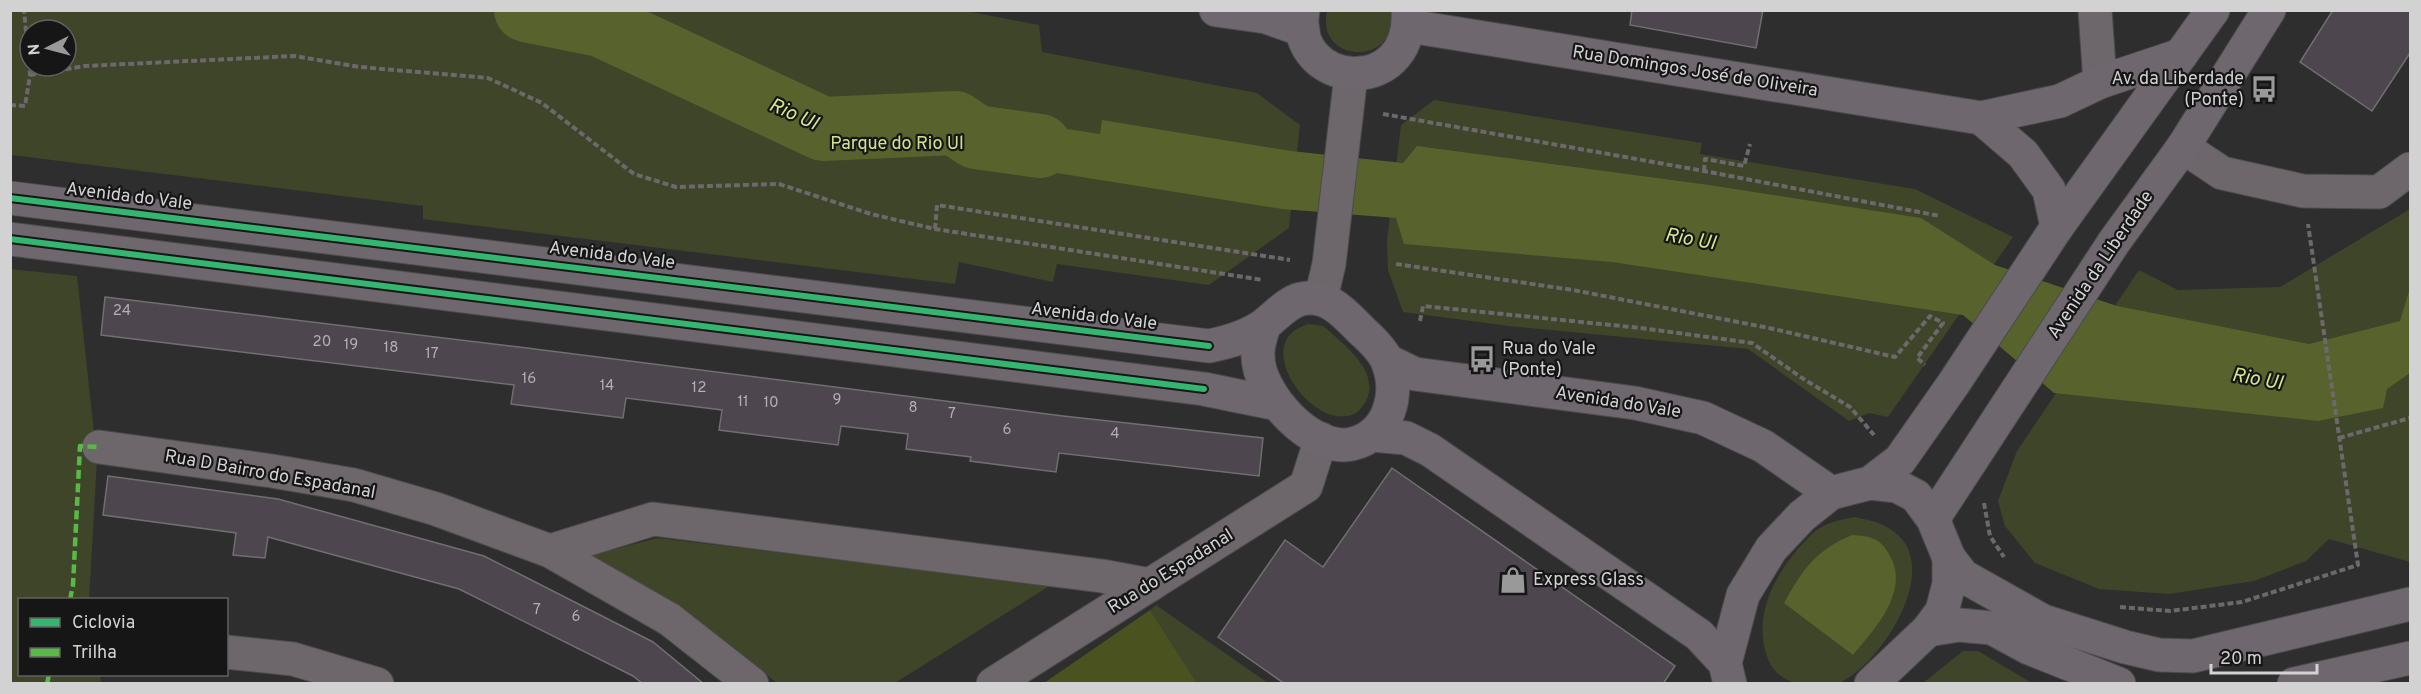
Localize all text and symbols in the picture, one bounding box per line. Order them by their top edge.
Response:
north arrow [18,18,78,78]
street label: Rua Domingos José de Oliveira [1571,41,1819,103]
text: N [25,43,46,56]
place label: Av. da Liberdade (Ponte) [2111,68,2244,112]
bus stop icon: Av. da Liberdade (Ponte) [2249,74,2279,104]
water label: Rio Ul [764,93,822,138]
park label: Parque do Rio Ul [830,133,964,156]
street label: Avenida do Vale [65,178,193,216]
street label: Avenida da Liberdade [2043,187,2159,343]
water label: Rio Ul [1663,223,1718,257]
street label: Avenida do Vale [548,237,676,275]
street label: Avenida do Vale [1030,298,1158,336]
house number: 24 [113,302,131,321]
house number: 20 [313,333,331,352]
house number: 19 [344,336,358,355]
place label: Rua do Vale (Ponte) [1502,338,1596,382]
house number: 18 [384,339,398,358]
bus stop icon: Rua do Vale (Ponte) [1467,344,1497,374]
house number: 17 [425,345,439,364]
water label: Rio Ul [2230,363,2285,397]
house number: 16 [522,370,536,389]
house number: 14 [600,377,614,396]
house number: 12 [692,379,706,398]
street label: Avenida do Vale [1554,382,1682,424]
house number: 9 [833,391,841,410]
house number: 11 [737,393,749,412]
house number: 10 [763,394,779,413]
house number: 8 [908,399,918,418]
house number: 7 [948,405,956,424]
house number: 6 [1003,421,1012,440]
house number: 4 [1110,425,1120,444]
street label: Rua D Bairro do Espadanal [163,445,377,505]
street label: Rua do Espadanal [1104,524,1238,620]
shop icon: Express Glass [1498,565,1528,595]
place label: Express Glass [1533,569,1644,592]
legend [18,598,228,676]
house number: 7 [533,601,541,620]
house number: 6 [572,608,581,627]
text: Ciclovia [72,612,135,635]
scale bar [2211,637,2318,675]
text: Trilha [72,642,117,665]
text: 20 m [2220,648,2262,671]

